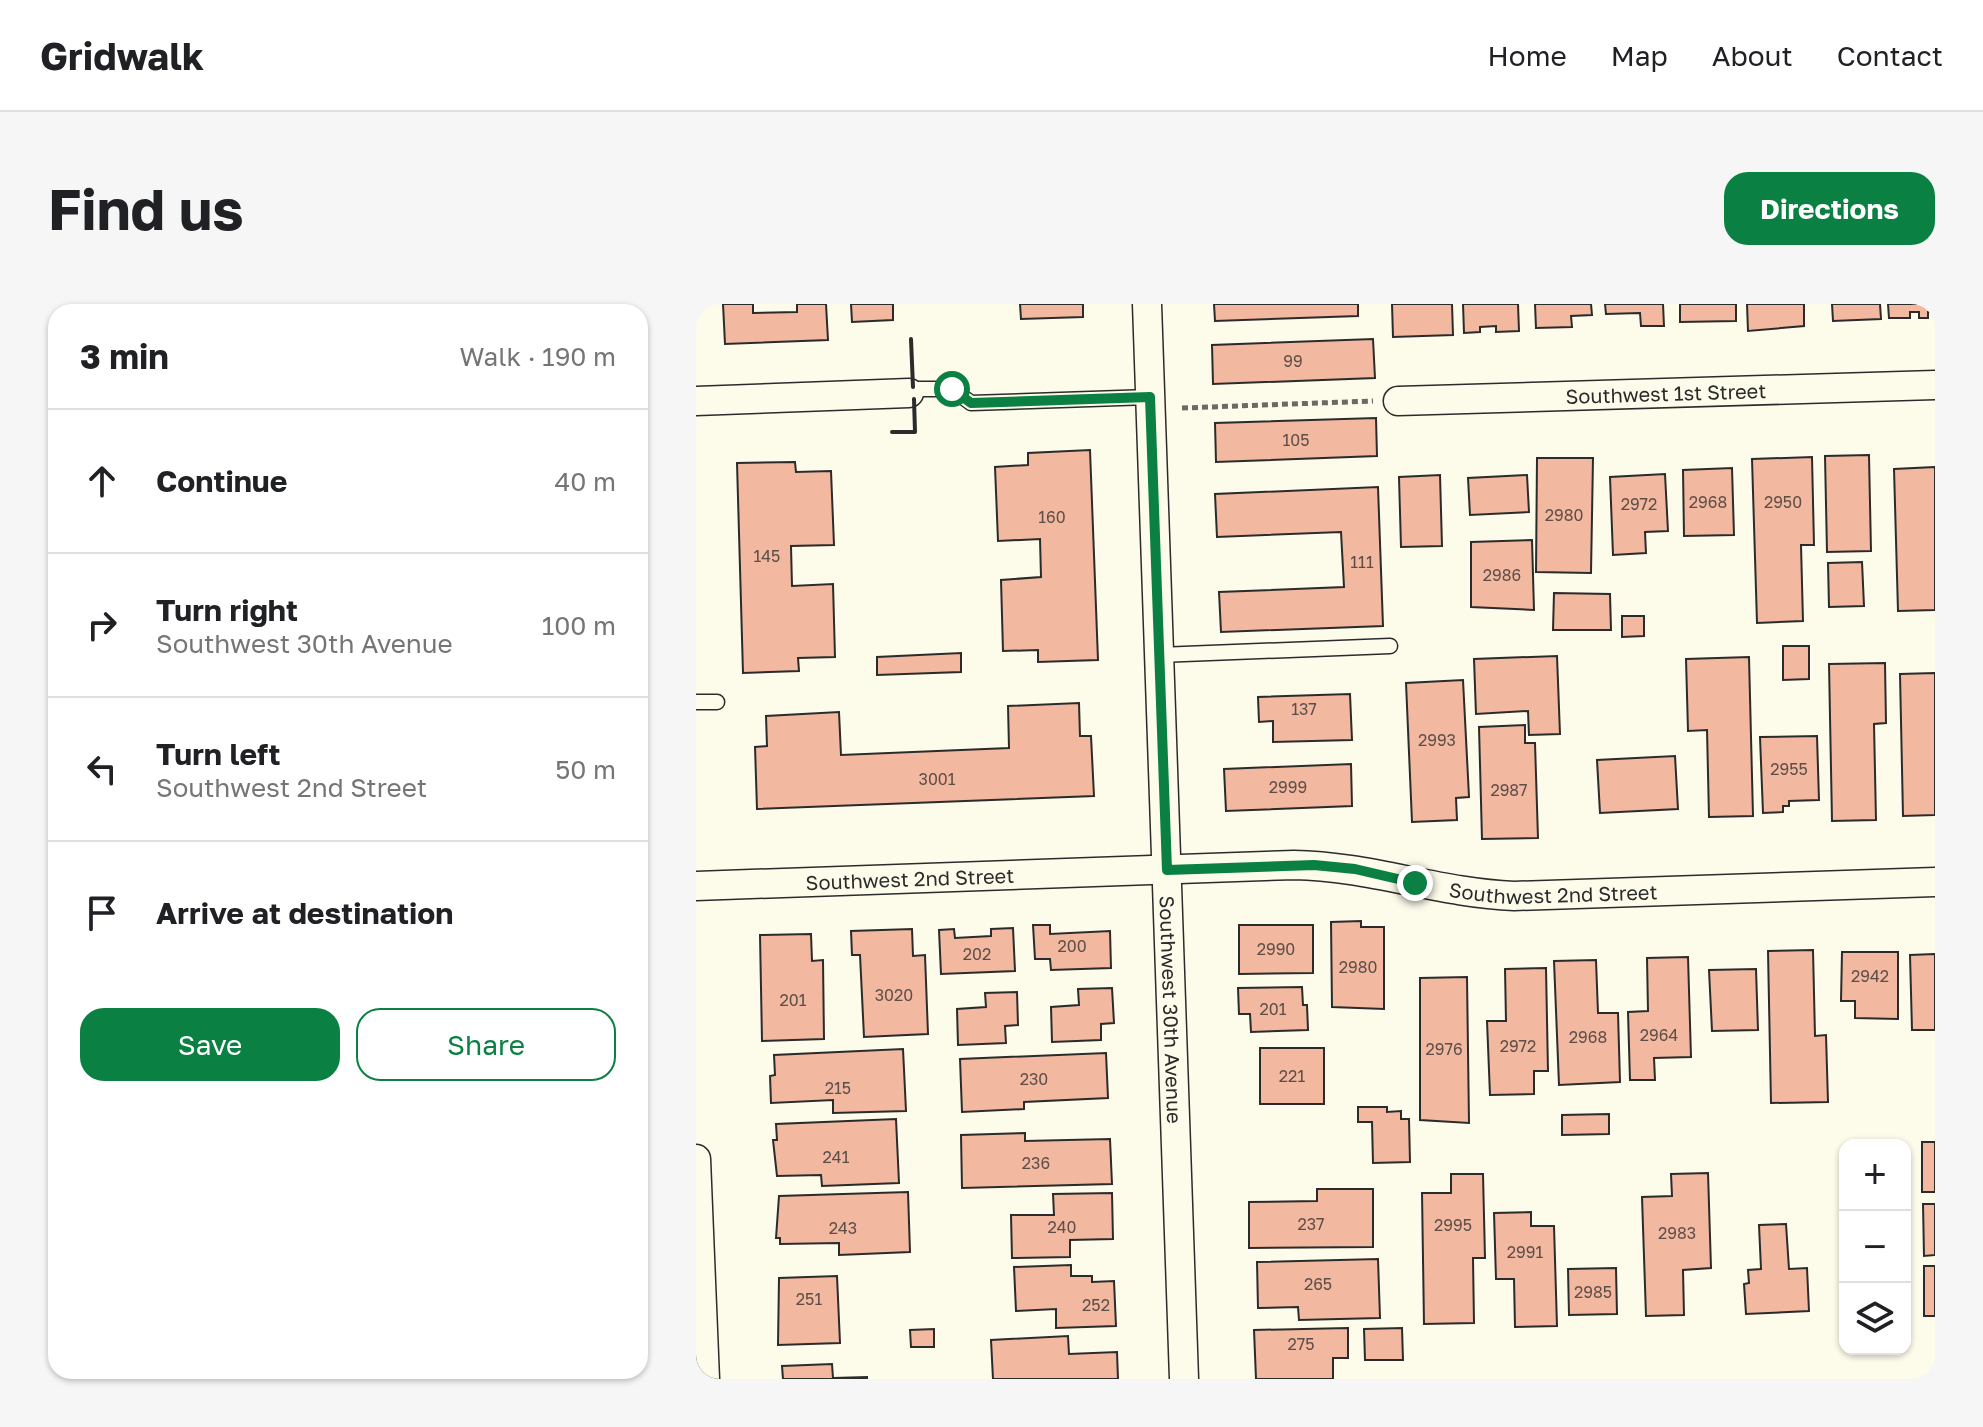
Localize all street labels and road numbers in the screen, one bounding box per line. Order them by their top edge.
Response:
street label: Southwest 1st Street [1565,378,1767,408]
street label: Southwest 2nd Street [805,863,1015,894]
street label: Southwest 2nd Street [1447,877,1658,908]
street label: Southwest 30th Avenue [1155,895,1187,1124]

